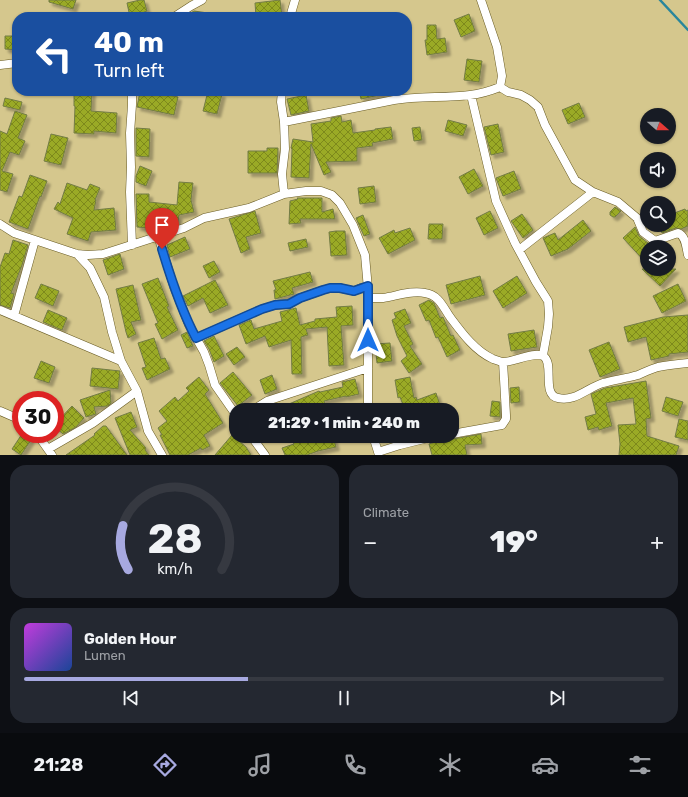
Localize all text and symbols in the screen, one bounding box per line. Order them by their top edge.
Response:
text: 40 m [94,26,164,59]
icon: left [28,28,80,80]
text: Turn left [94,60,164,82]
north arrow [640,108,676,144]
map controls [640,108,676,276]
button: sound [640,152,676,188]
button: search [640,196,676,232]
pin [145,208,179,249]
icon: arrive [151,214,173,236]
button: layers [640,240,676,276]
position arrow [347,319,389,361]
speed limit sign: 30 [12,391,64,443]
text: 21:29 · 1 min · 240 m [268,414,420,432]
text: Climate [363,505,409,520]
text: 28 [147,513,202,562]
text: 19° [490,524,538,560]
text: − [363,529,377,556]
text: + [650,529,664,556]
text: km/h [157,560,192,577]
text: Golden Hour [84,630,176,648]
text: Lumen [84,648,126,663]
icon: previous [120,687,142,709]
icon: pause [333,687,355,709]
icon: next [546,687,568,709]
icon: directions [151,751,179,779]
icon: music [246,751,274,779]
icon: phone [341,751,369,779]
icon: climate [436,751,464,779]
icon: car [531,751,559,779]
icon: filters [626,751,654,779]
text: 21:28 [34,754,83,776]

